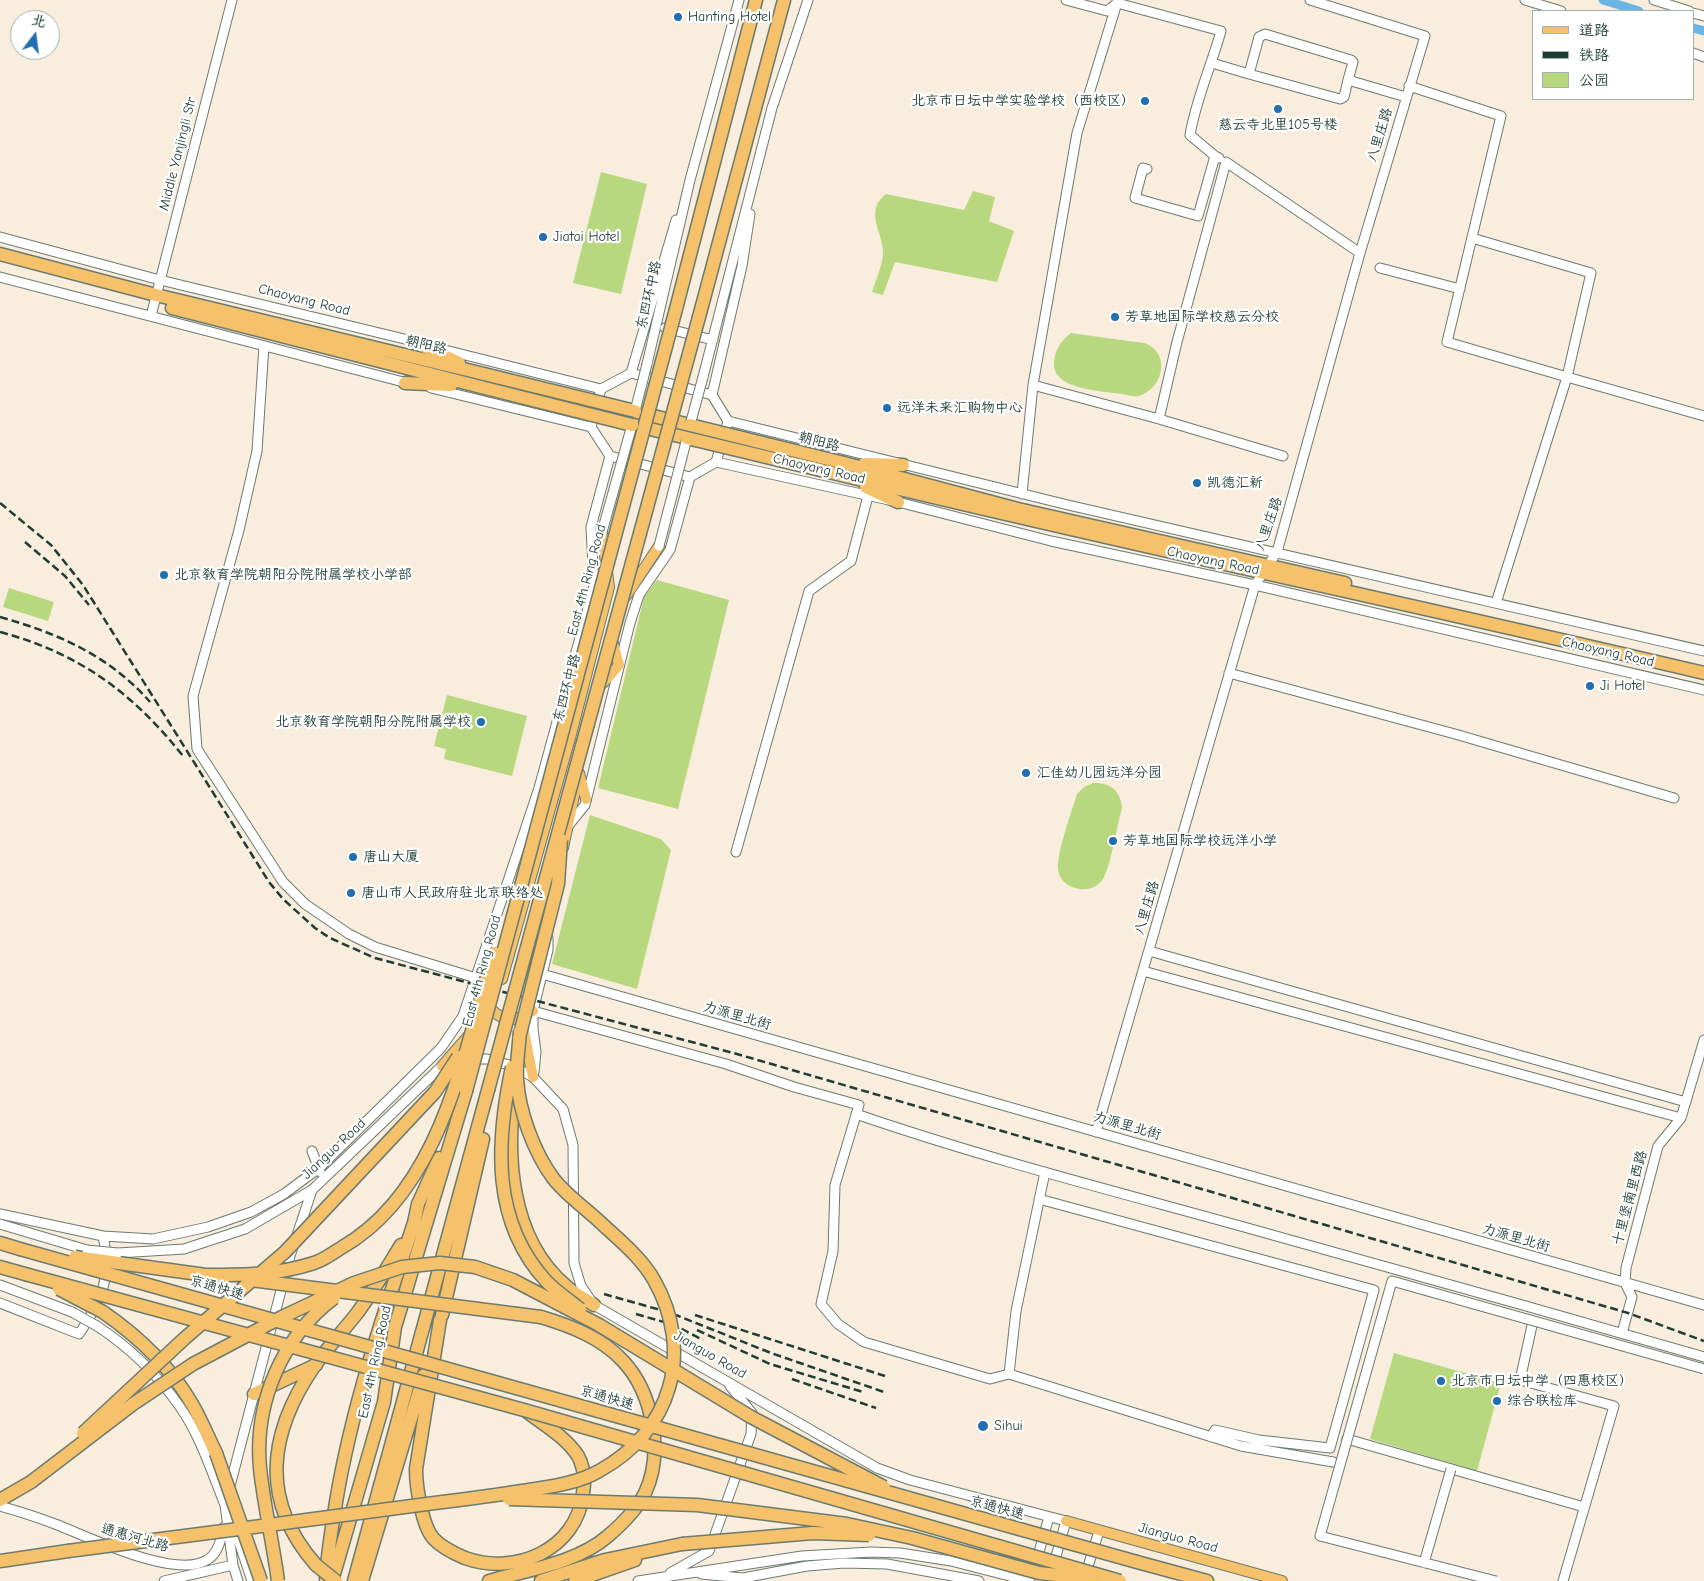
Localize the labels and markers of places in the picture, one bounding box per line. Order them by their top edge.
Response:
place label: Hanting Hotel [688,9,771,25]
marker: Hanting Hotel [672,11,684,23]
place label: 北京市日坛中学实验学校（西校区） [911,93,1135,109]
marker: 北京市日坛中学实验学校（西校区） [1139,95,1151,107]
marker: 慈云寺北里105号楼 [1272,103,1284,115]
place label: 慈云寺北里105号楼 [1218,117,1338,133]
place label: Jiatai Hotel [553,229,620,245]
marker: Jiatai Hotel [537,231,549,243]
place label: 芳草地国际学校慈云分校 [1125,309,1279,325]
marker: 芳草地国际学校慈云分校 [1109,311,1121,323]
place label: 远洋未来汇购物中心 [897,400,1023,416]
marker: 远洋未来汇购物中心 [881,402,893,414]
place label: 凯德汇新 [1207,475,1263,491]
marker: 凯德汇新 [1191,477,1203,489]
place label: 北京教育学院朝阳分院附属学校小学部 [174,567,412,583]
marker: 北京教育学院朝阳分院附属学校小学部 [158,569,170,581]
place label: Ji Hotel [1600,678,1645,694]
marker: Ji Hotel [1584,680,1596,692]
place label: 北京教育学院朝阳分院附属学校 [275,714,471,730]
marker: 北京教育学院朝阳分院附属学校 [475,716,487,728]
place label: 汇佳幼儿园远洋分园 [1036,765,1162,781]
marker: 汇佳幼儿园远洋分园 [1020,767,1032,779]
place label: 芳草地国际学校远洋小学 [1123,833,1277,849]
marker: 芳草地国际学校远洋小学 [1107,835,1119,847]
place label: 唐山大厦 [363,849,419,865]
marker: 唐山大厦 [347,851,359,863]
place label: 唐山市人民政府驻北京联络处 [361,885,543,901]
marker: 唐山市人民政府驻北京联络处 [345,887,357,899]
place label: 北京市日坛中学（四惠校区） [1451,1373,1633,1389]
marker: 北京市日坛中学（四惠校区） [1435,1375,1447,1387]
place label: 综合联检库 [1507,1393,1577,1409]
marker: 综合联检库 [1491,1395,1503,1407]
place label: Sihui [994,1418,1023,1434]
marker: Sihui [976,1419,990,1433]

